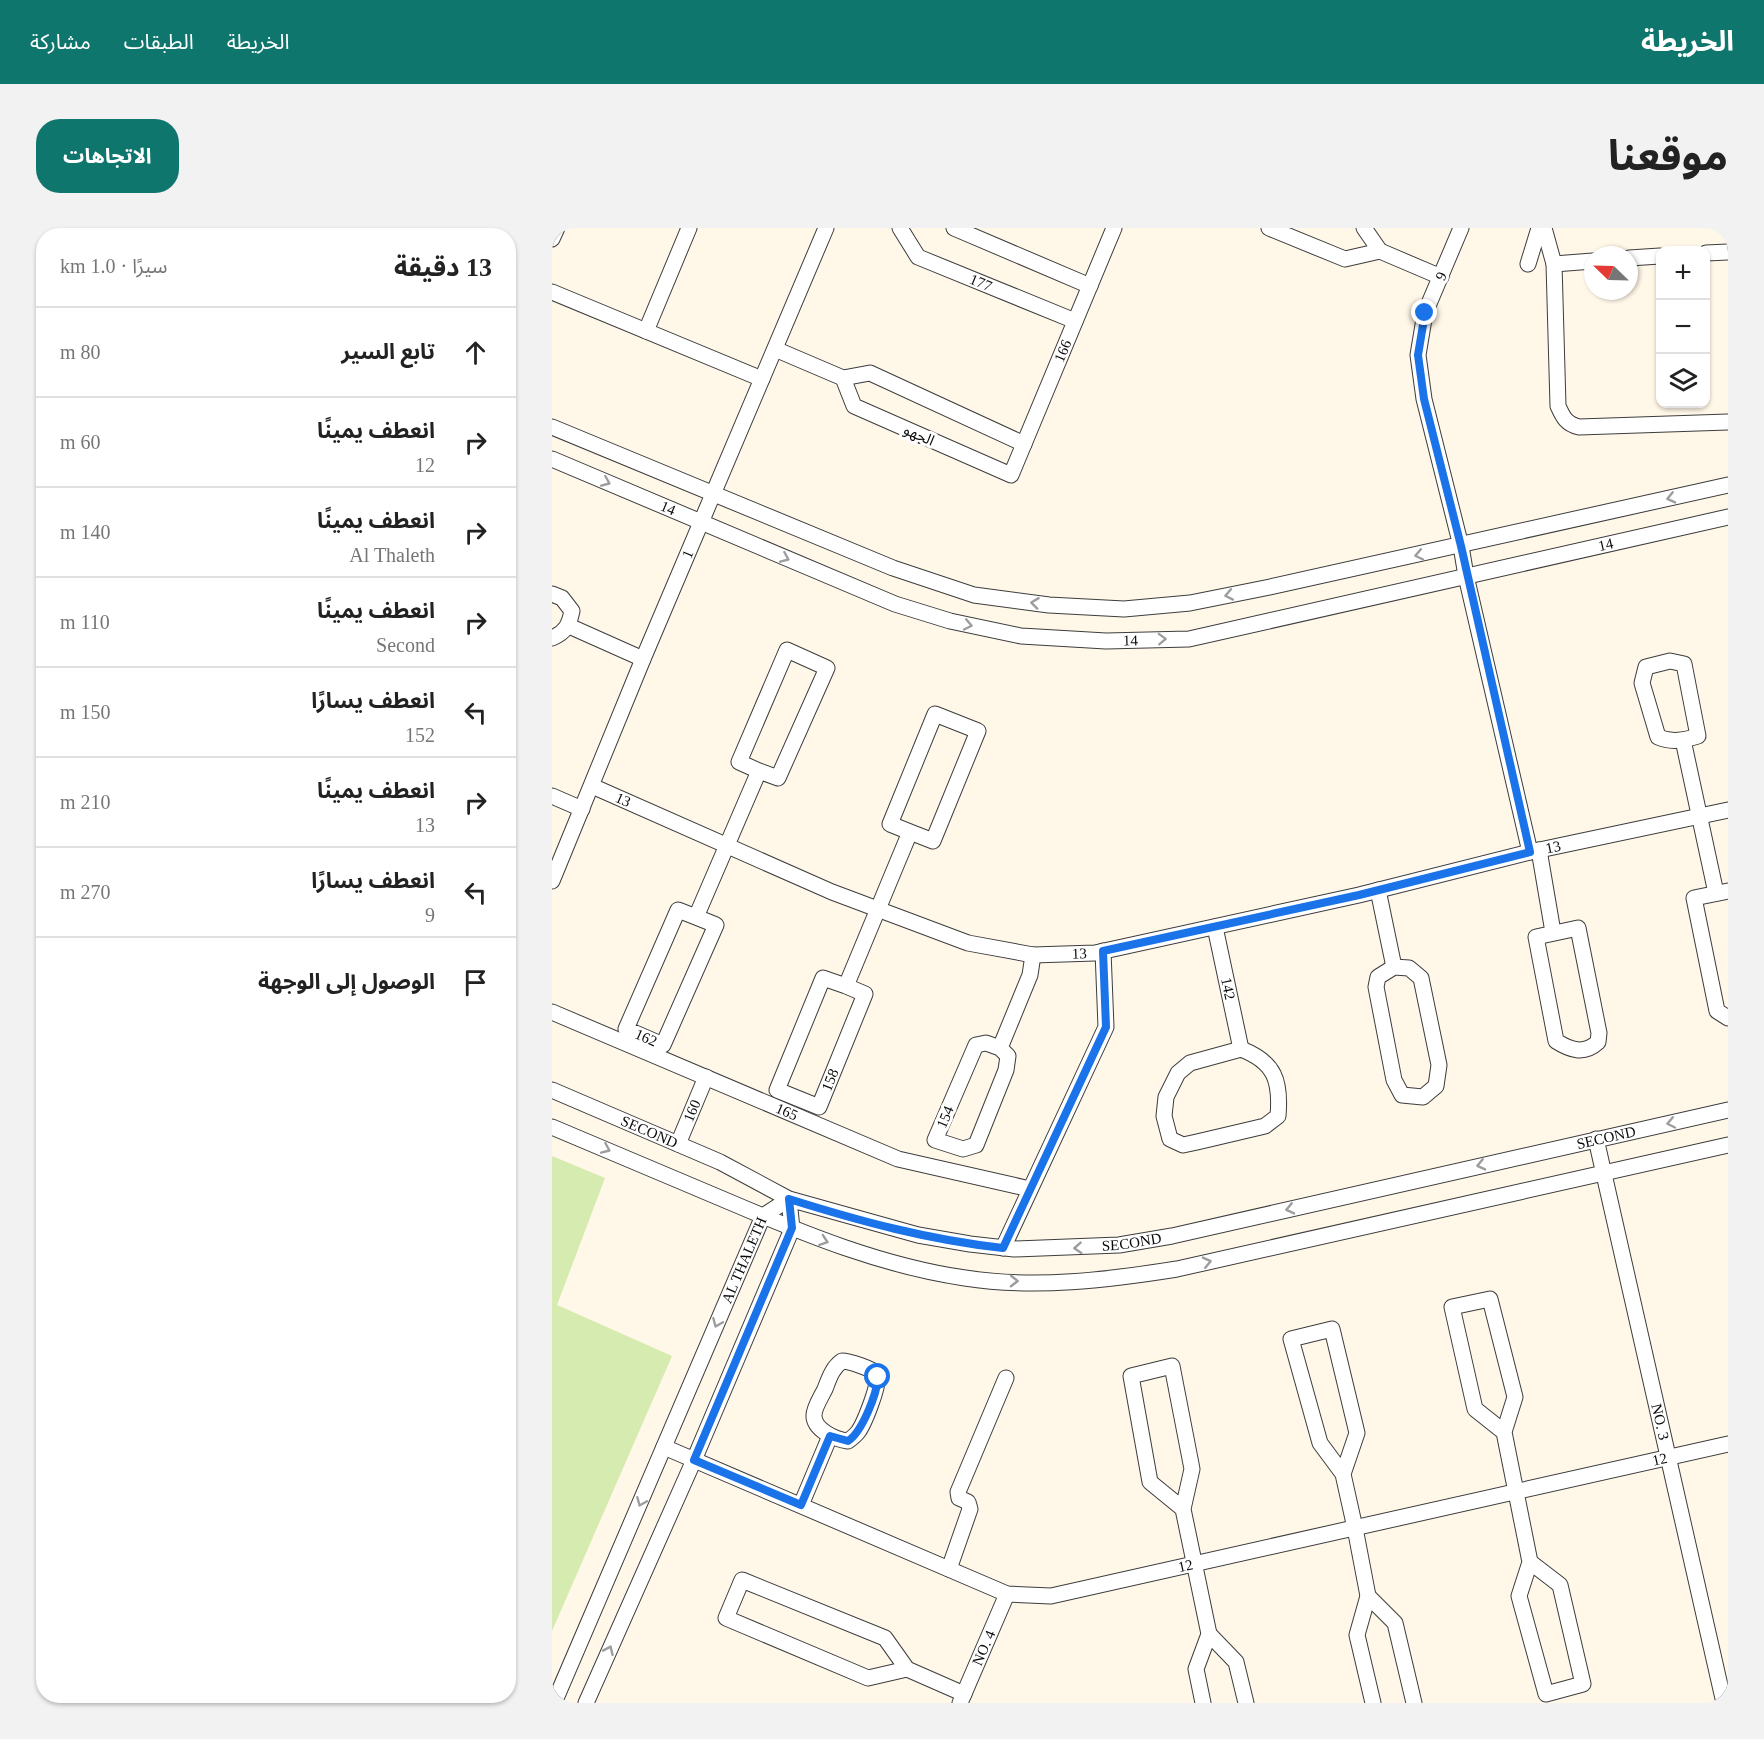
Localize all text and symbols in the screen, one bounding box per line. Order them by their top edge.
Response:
text: الخريطة [1641,26,1734,57]
text: مشاركة [30,30,91,54]
text: الطبقات [124,30,194,54]
text: الخريطة [227,30,290,54]
button: الاتجاهات [36,119,179,193]
text: موقعنا [1608,133,1728,179]
north arrow [1584,246,1638,300]
map controls [1656,246,1710,408]
button: + [1656,246,1710,300]
text: 13 دقيقة [394,253,492,282]
text: سيرًا · 1.0 km [60,255,168,277]
street label: 9 [1432,269,1450,283]
street label: 177 [967,271,995,294]
route end [1411,299,1437,325]
button: − [1656,300,1710,354]
icon: ahead [459,336,492,369]
street label: 166 [1051,337,1075,364]
text: تابع السير [341,339,435,364]
text: 80 m [60,341,101,363]
button: layers [1656,354,1710,408]
text: انعطف يمينًا [317,418,435,443]
street label: الجهو [901,421,937,450]
icon: right [459,426,492,459]
text: 60 m [60,431,101,453]
text: 12 [415,454,435,476]
one-way arrow [600,475,611,487]
one-way arrow [1666,490,1676,503]
street label: 14 [658,498,679,519]
text: انعطف يمينًا [317,508,435,533]
icon: right [459,516,492,549]
text: 140 m [60,521,111,543]
street label: 14 [1597,535,1615,554]
text: Al Thaleth [349,544,435,566]
street label: 1 [679,547,696,561]
one-way arrow [1415,548,1425,561]
one-way arrow [779,551,790,563]
one-way arrow [1224,588,1234,601]
one-way arrow [1030,597,1039,609]
text: انعطف يمينًا [317,598,435,623]
icon: right [459,606,492,639]
text: 110 m [60,611,110,633]
one-way arrow [963,618,973,631]
street label: 14 [1123,632,1139,649]
one-way arrow [1157,633,1166,646]
text: Second [376,634,435,656]
text: انعطف يسارًا [311,688,435,713]
icon: left [459,696,492,729]
text: 150 m [60,701,111,723]
text: 152 [405,724,435,746]
text: انعطف يمينًا [317,778,435,803]
icon: right [459,786,492,819]
street label: 13 [613,789,633,810]
text: 210 m [60,791,111,813]
text: 13 [415,814,435,836]
street label: 13 [1544,838,1562,856]
text: انعطف يسارًا [311,868,435,893]
icon: left [459,876,492,909]
text: 270 m [60,881,111,903]
text: 9 [425,904,435,926]
street label: 13 [1072,945,1087,962]
icon: arrive [459,966,492,999]
text: الوصول إلى الوجهة [258,969,435,994]
street label: 142 [1218,976,1238,1001]
street label: 162 [633,1026,660,1049]
street label: 158 [818,1066,842,1093]
street label: 160 [680,1097,704,1124]
street label: 165 [773,1100,800,1123]
street label: 154 [933,1103,957,1130]
street label: SECOND [619,1113,680,1151]
one-way arrow [1666,1116,1676,1129]
street label: SECOND [1575,1123,1637,1152]
one-way arrow [599,1142,610,1154]
one-way arrow [1476,1158,1486,1171]
one-way arrow [1286,1201,1296,1214]
street label: AL THALETH [719,1214,770,1306]
street label: SECOND [1102,1230,1163,1254]
one-way arrow [818,1234,829,1247]
one-way arrow [1074,1241,1083,1254]
one-way arrow [1202,1256,1212,1269]
one-way arrow [1010,1275,1019,1287]
one-way arrow [713,1316,725,1327]
route start [864,1363,890,1389]
street label: NO. 3 [1648,1402,1672,1441]
street label: 12 [1651,1450,1669,1469]
one-way arrow [636,1496,648,1507]
street label: 12 [1176,1556,1195,1575]
street label: NO. 4 [969,1627,999,1668]
one-way arrow [602,1645,614,1656]

